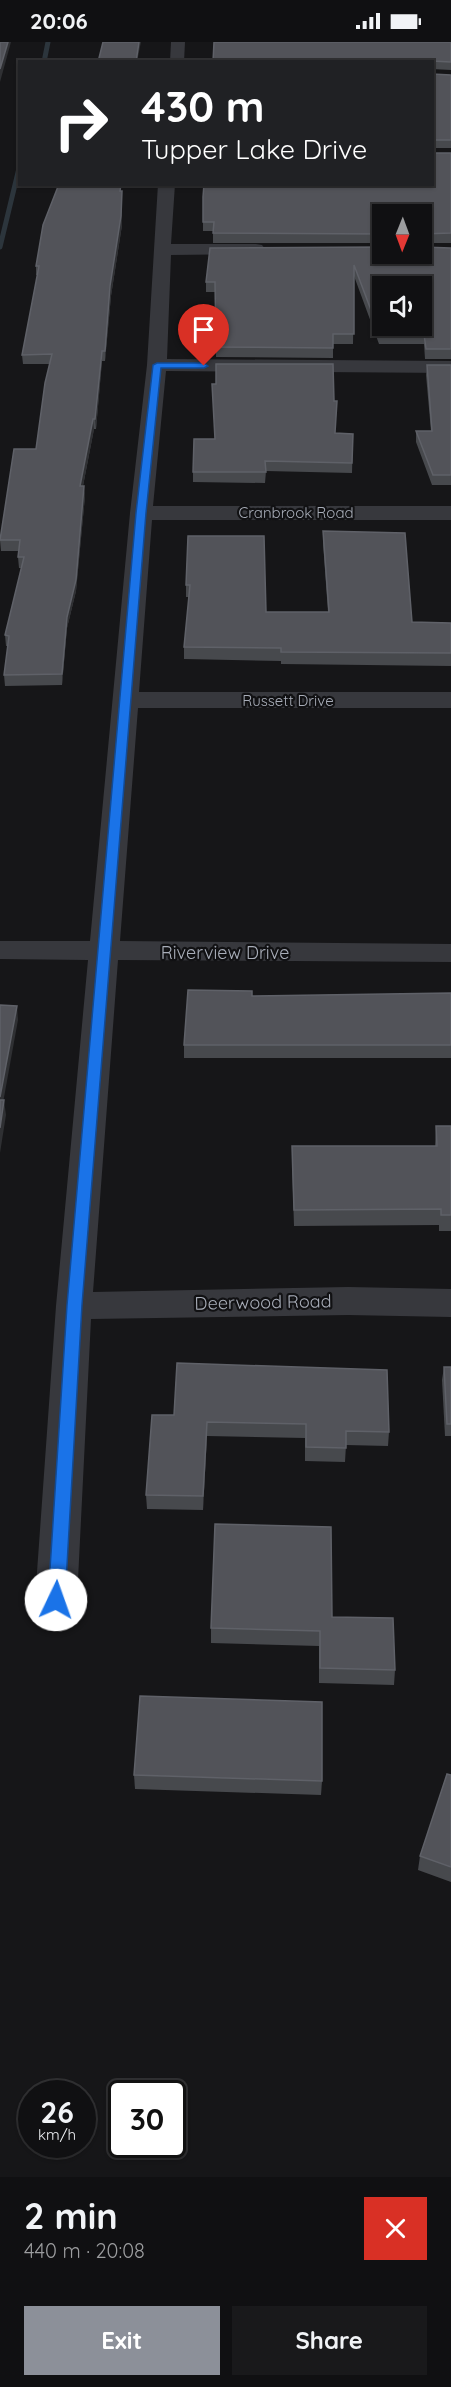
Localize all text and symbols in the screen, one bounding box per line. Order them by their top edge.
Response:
text: 20:06 [30,7,88,35]
text: 430 m [141,80,265,133]
icon: right [42,84,120,162]
text: Tupper Lake Drive [141,132,367,166]
north arrow [372,204,432,264]
map controls [372,204,432,336]
button: sound [372,276,432,336]
pin [178,304,229,366]
icon: arrive [187,313,220,346]
street label: Cranbrook Road [238,503,354,522]
street label: Russett Drive [242,691,334,710]
street label: Riverview Drive [161,941,289,964]
street label: Deerwood Road [194,1289,332,1315]
position arrow [24,1568,88,1632]
speed limit sign: 30 [108,2080,186,2158]
text: 26 [40,2093,74,2131]
text: km/h [38,2125,76,2144]
text: 2 min [24,2193,118,2238]
button: close [364,2197,427,2260]
text: 440 m · 20:08 [24,2238,145,2263]
button: Exit [24,2306,220,2375]
button: Share [232,2306,427,2375]

